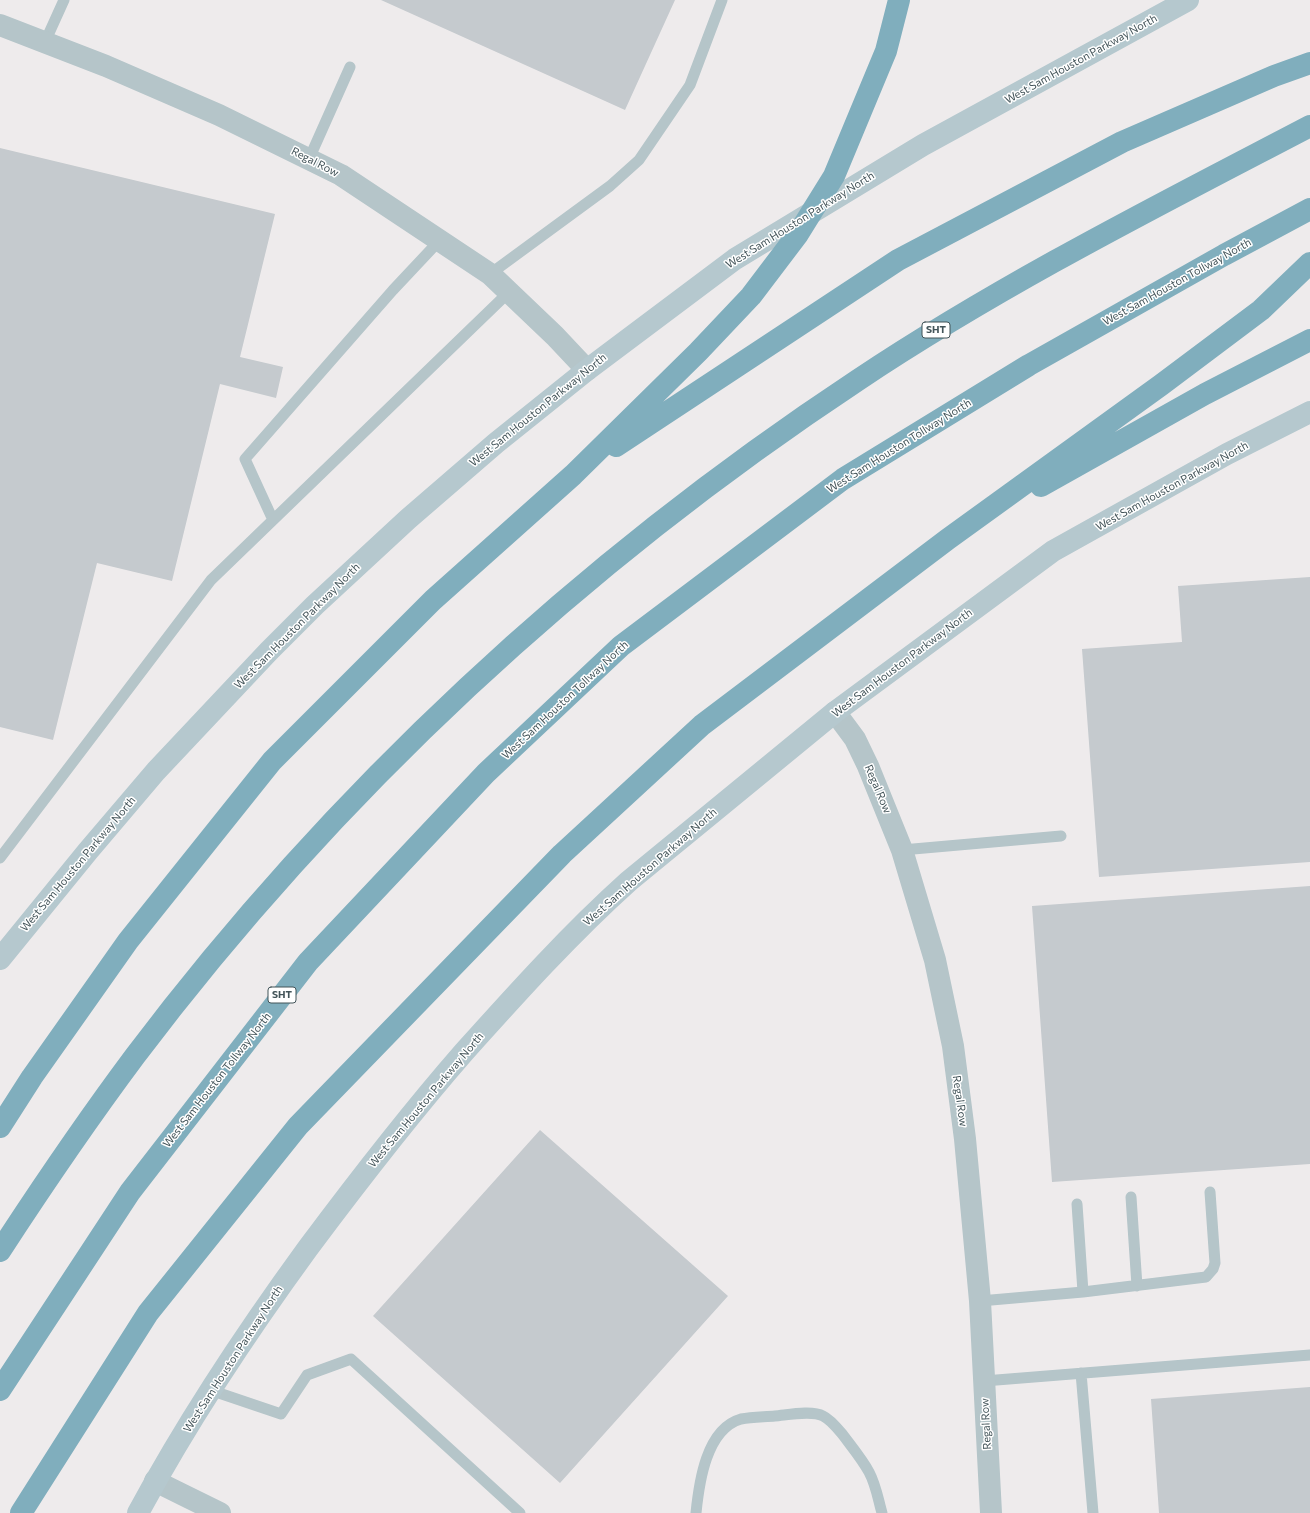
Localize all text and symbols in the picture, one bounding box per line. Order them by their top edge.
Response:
street label: West Sam Houston Parkway North [1002,11,1160,107]
street label: Regal Row [289,144,341,180]
street label: West Sam Houston Parkway North [723,169,877,271]
street label: West Sam Houston Tollway North [1100,236,1254,328]
road number: SHT [922,322,950,338]
street label: West Sam Houston Parkway North [467,351,609,469]
street label: West Sam Houston Tollway North [824,396,974,496]
street label: West Sam Houston Parkway North [1093,438,1251,534]
street label: West Sam Houston Parkway North [231,560,363,692]
street label: West Sam Houston Parkway North [829,606,975,720]
street label: West Sam Houston Tollway North [499,638,631,762]
street label: Regal Row [862,763,894,815]
street label: West Sam Houston Parkway North [18,794,138,934]
street label: West Sam Houston Parkway North [581,805,719,929]
road number: SHT [268,987,296,1003]
street label: West Sam Houston Tollway North [160,1010,274,1150]
street label: West Sam Houston Parkway North [366,1030,486,1170]
street label: Regal Row [950,1075,970,1127]
street label: West Sam Houston Parkway North [181,1283,285,1435]
street label: Regal Row [978,1398,994,1450]

